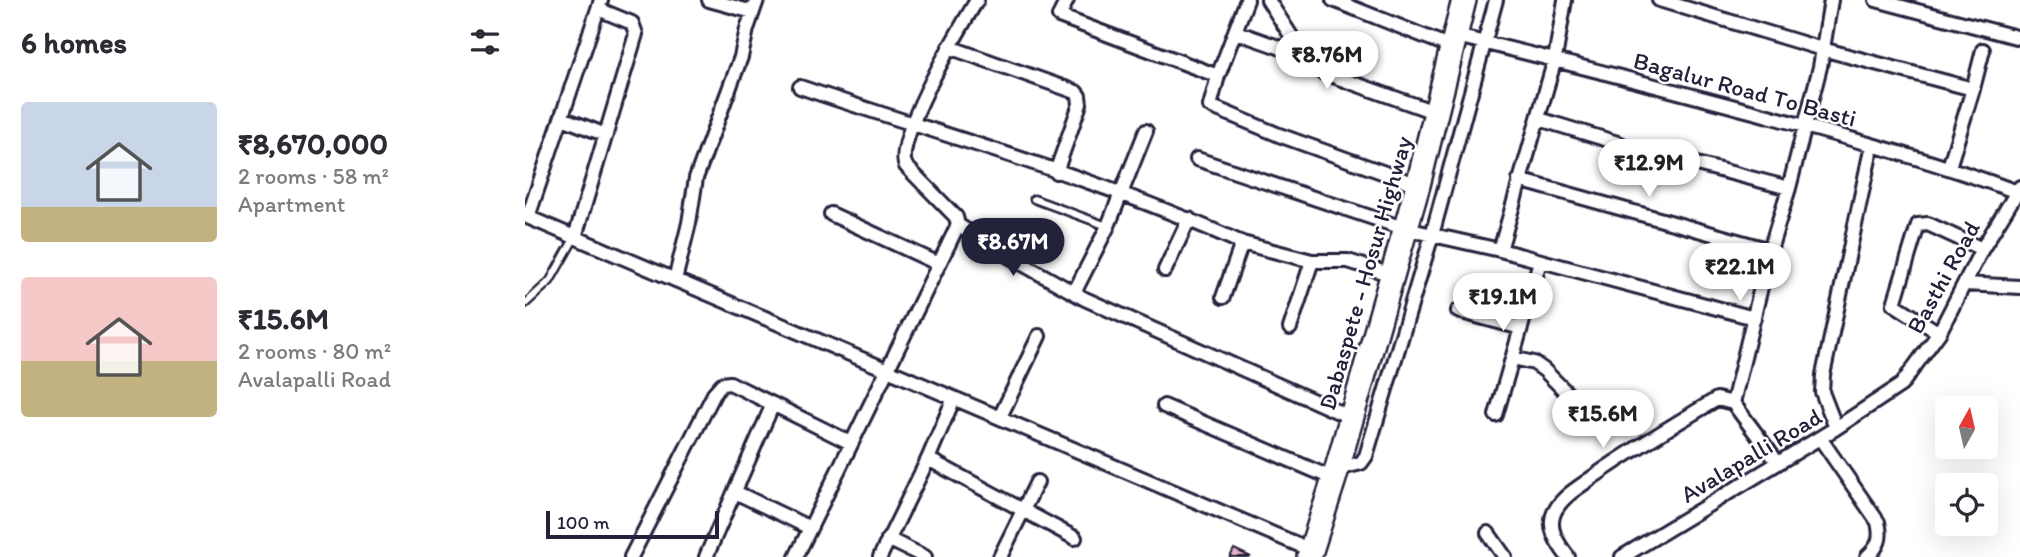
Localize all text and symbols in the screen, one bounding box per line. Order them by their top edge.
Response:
icon: filters [466,23,504,61]
text: 6 homes [21,24,127,61]
pin: ₹8.76M [1270,32,1384,91]
text: ₹8.76M [1291,40,1363,68]
street label: Bagalur Road To Basti [1630,45,1860,133]
text: ₹8,670,000 [238,125,388,162]
icon: home [77,130,161,214]
street label: Dabaspete - Hosur Highway [1312,132,1418,413]
pin: ₹12.9M [1592,140,1706,199]
text: ₹12.9M [1614,148,1684,176]
text: 2 rooms · 58 m² [238,162,389,190]
text: Apartment [238,190,345,218]
street label: Basthi Road [1900,216,1986,338]
pin: ₹8.67M [956,218,1070,278]
text: ₹8.67M [977,227,1049,255]
pin: ₹22.1M [1683,244,1797,303]
text: ₹22.1M [1705,252,1775,280]
pin: ₹19.1M [1446,274,1560,333]
text: ₹19.1M [1469,282,1537,310]
text: ₹15.6M [238,300,329,337]
icon: home [77,305,161,389]
text: 2 rooms · 80 m² [238,337,391,365]
text: Avalapalli Road [238,365,391,393]
pin: ₹15.6M [1546,391,1660,450]
north arrow [1935,396,1999,458]
map controls [1935,396,1998,536]
text: ₹15.6M [1568,399,1638,427]
street label: Avalapalli Road [1675,401,1827,509]
button: locate [1935,473,1998,536]
scale bar [546,508,719,540]
text: 100 m [557,511,609,534]

